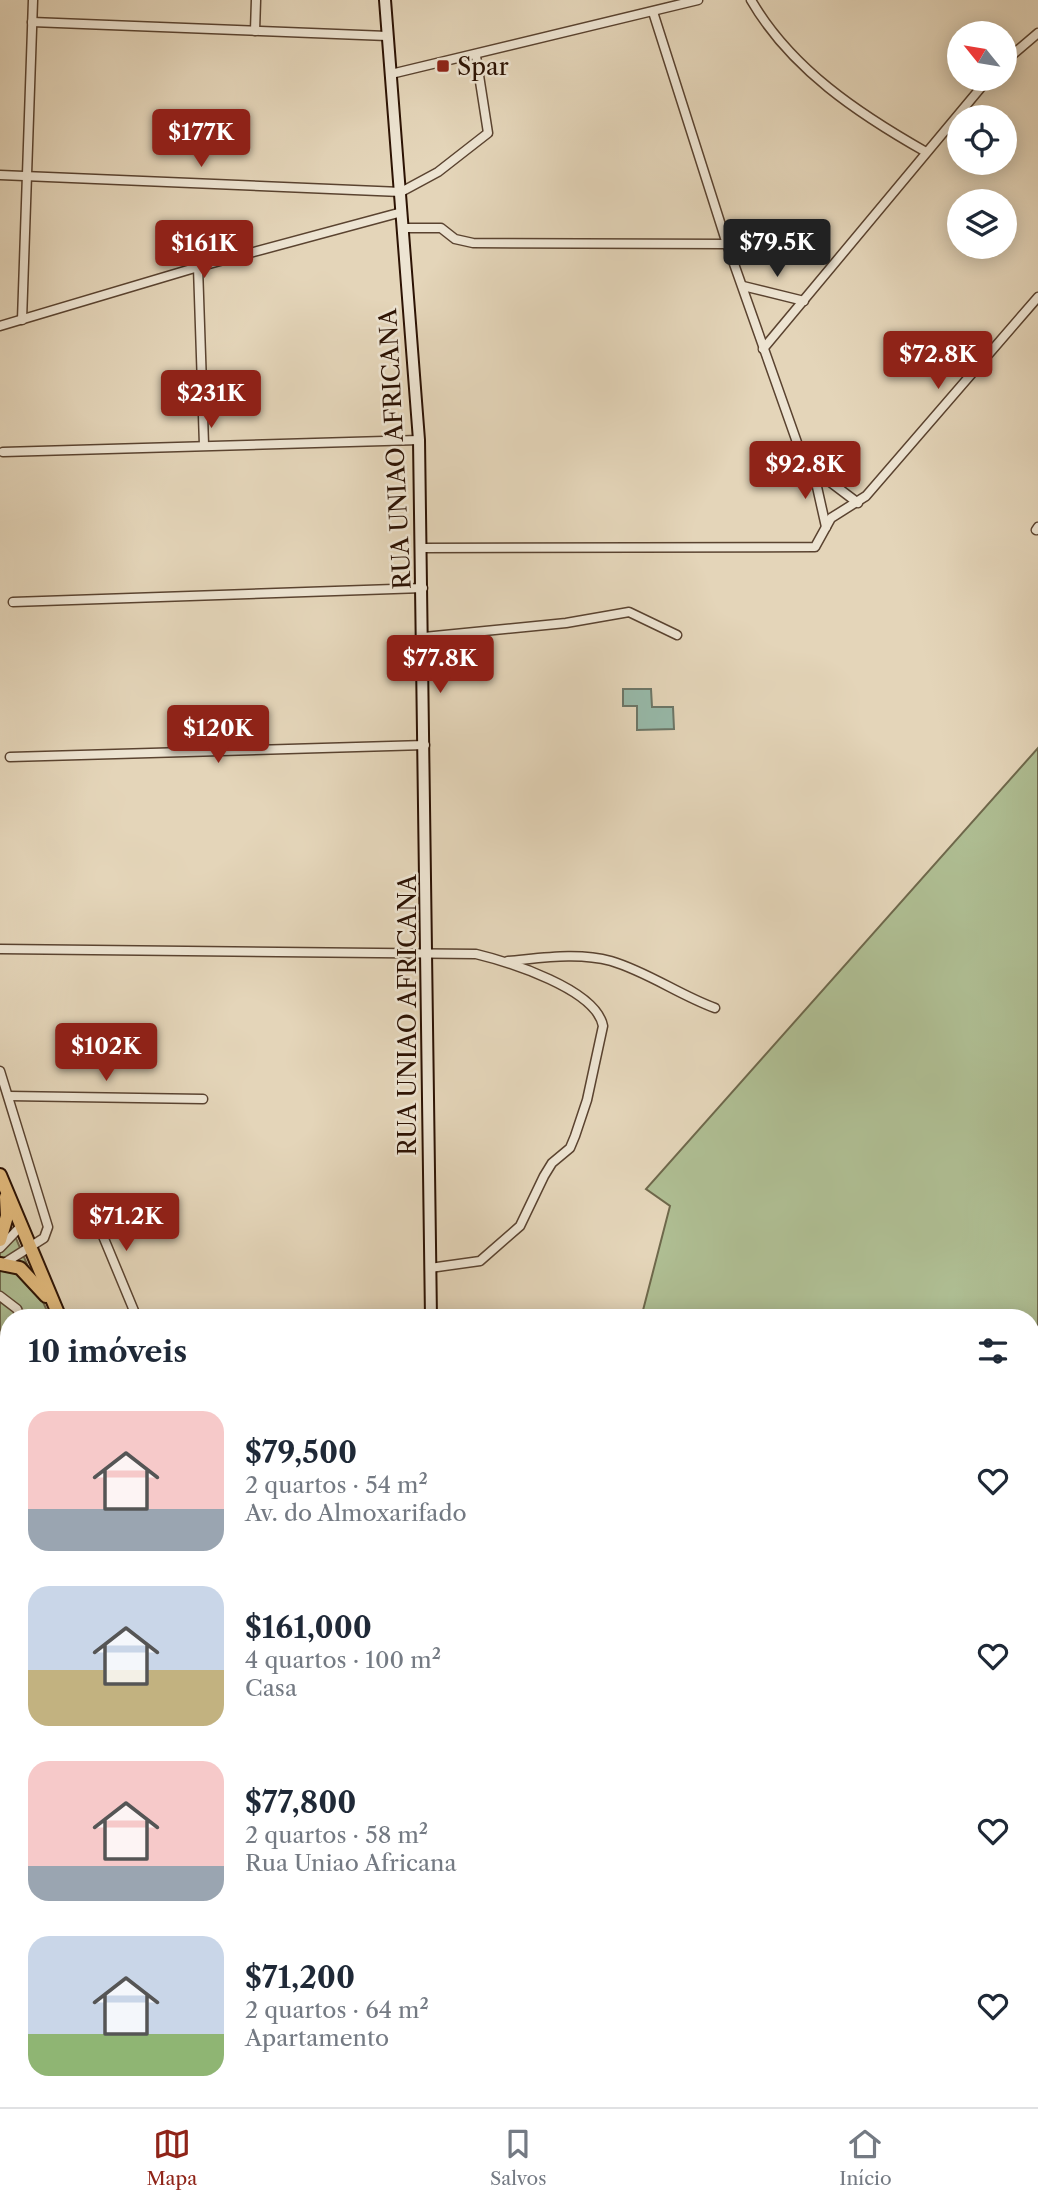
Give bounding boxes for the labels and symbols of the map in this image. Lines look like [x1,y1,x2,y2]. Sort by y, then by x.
north arrow [947,21,1017,91]
place label: Spar [457,52,509,81]
marker: Spar [435,58,451,74]
pin: $177K [152,110,250,169]
pin: $79.5K [720,219,834,279]
pin: $161K [155,220,253,280]
street label: RUA UNIAO AFRICANA [373,307,417,590]
pin: $72.8K [881,332,995,391]
pin: $231K [162,370,260,430]
pin: $92.8K [748,442,862,501]
pin: $77.8K [383,636,497,695]
pin: $120K [169,706,267,765]
street label: RUA UNIAO AFRICANA [393,873,422,1156]
pin: $102K [57,1024,155,1083]
pin: $71.2K [69,1194,183,1253]

